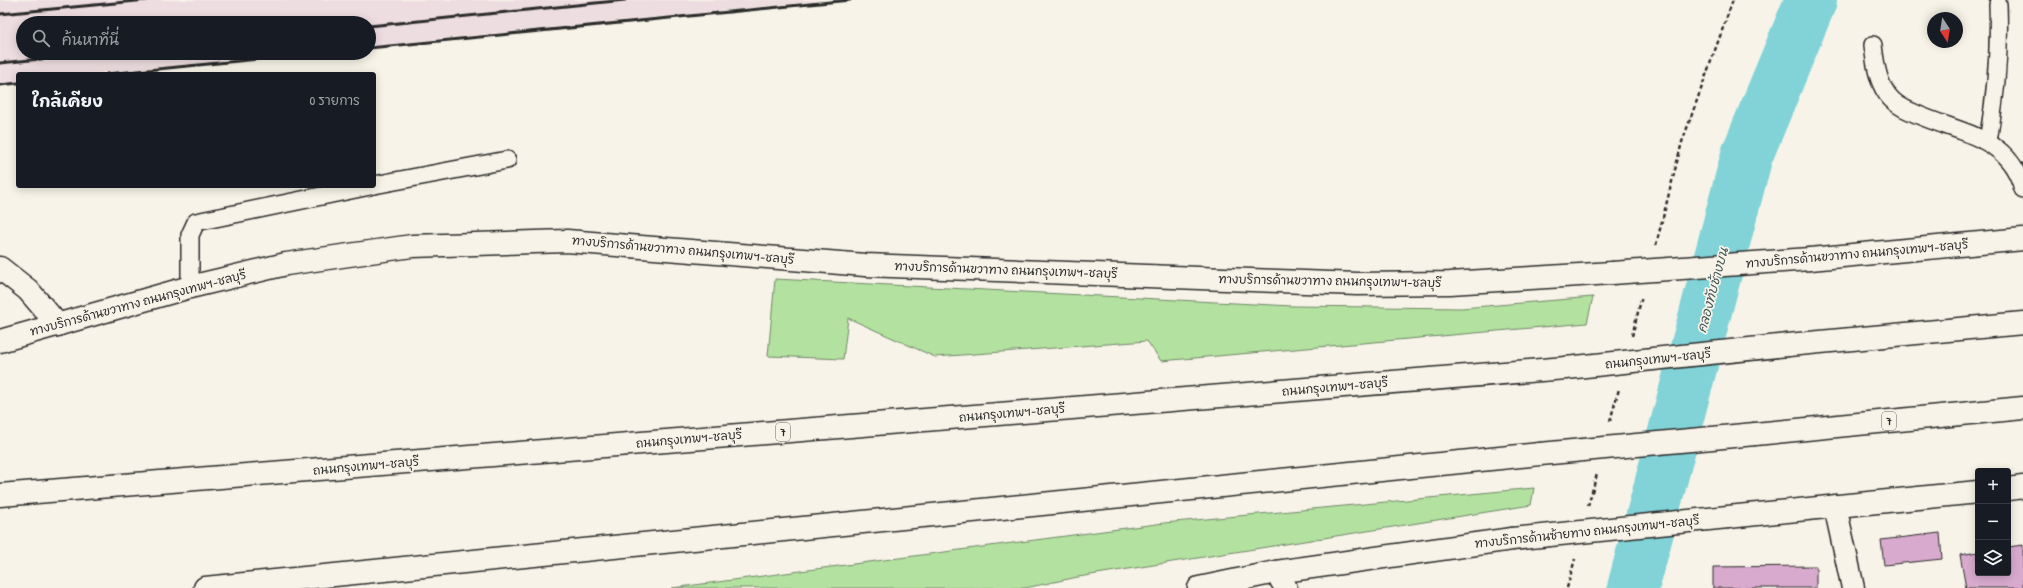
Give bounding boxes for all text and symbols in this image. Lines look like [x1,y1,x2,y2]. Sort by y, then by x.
north arrow [1927,12,1963,48]
search box [16,16,376,60]
icon: search [30,27,52,49]
text: ค้นหาที่นี่ [62,29,119,50]
text: ใกล้เคียง [32,89,103,112]
text: 0 รายการ [309,91,360,109]
street label: ทางบริการด้านขวาทาง ถนนกรุงเทพฯ-ชลบุรี [571,231,795,269]
street label: ทางบริการด้านขวาทาง ถนนกรุงเทพฯ-ชลบุรี [1745,235,1969,273]
water label: คลองทับช้างบน [1692,245,1732,335]
street label: ทางบริการด้านขวาทาง ถนนกรุงเทพฯ-ชลบุรี [894,257,1118,283]
street label: ทางบริการด้านขวาทาง ถนนกรุงเทพฯ-ชลบุรี [28,265,248,341]
street label: ทางบริการด้านขวาทาง ถนนกรุงเทพฯ-ชลบุรี [1218,270,1442,292]
street label: ถนนกรุงเทพฯ-ชลบุรี [1604,344,1712,374]
street label: ถนนกรุงเทพฯ-ชลบุรี [1281,373,1389,401]
street label: ถนนกรุงเทพฯ-ชลบุรี [958,399,1066,427]
road number: 7 [1882,412,1896,430]
road number: 7 [776,423,790,441]
street label: ถนนกรุงเทพฯ-ชลบุรี [635,425,743,453]
street label: ถนนกรุงเทพฯ-ชลบุรี [312,452,420,480]
map controls [1975,468,2011,576]
button: + [1975,468,2011,504]
button: − [1975,504,2011,540]
street label: ทางบริการด้านซ้ายทาง ถนนกรุงเทพฯ-ชลบุรี [1474,511,1701,553]
button: layers [1975,540,2011,576]

